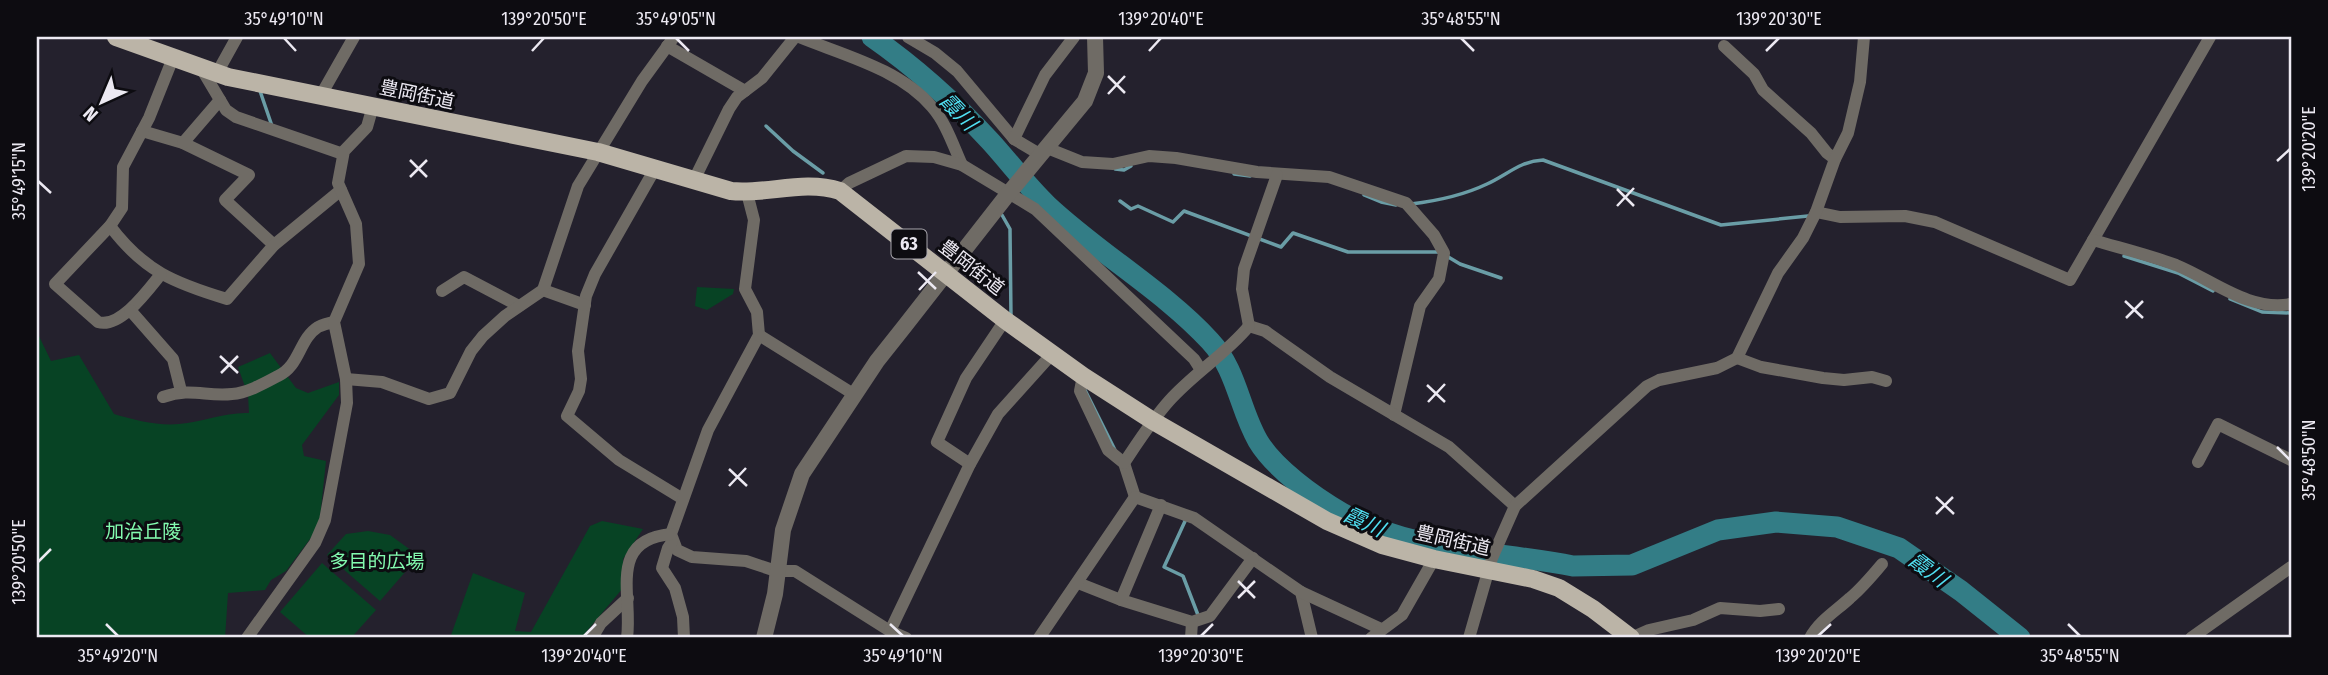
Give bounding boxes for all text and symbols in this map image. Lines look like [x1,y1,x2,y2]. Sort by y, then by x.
text: 35°49'10"N [244,8,324,30]
text: 139°20'50"E [501,8,587,30]
text: 35°49'05"N [636,8,716,30]
text: 139°20'40"E [1118,8,1204,30]
text: 35°48'55"N [1421,8,1501,30]
text: 139°20'30"E [1736,8,1822,30]
north arrow [66,66,136,136]
street label: 豊岡街道 [377,75,456,114]
water label: 霞川 [934,88,983,138]
text: N [78,102,103,126]
text: 139°20'20"E [2298,106,2320,192]
text: 35°49'15"N [8,142,30,220]
road number: 63 [892,230,926,258]
street label: 豊岡街道 [935,235,1009,300]
text: 35°48'50"N [2298,420,2320,500]
water label: 霞川 [1339,501,1390,544]
text: 139°20'50"E [8,519,30,605]
park label: 加治丘陵 [105,520,181,543]
street label: 豊岡街道 [1413,521,1493,560]
water label: 霞川 [1903,547,1954,594]
park label: 多目的広場 [329,550,425,573]
text: 35°49'20"N [78,645,158,667]
text: 139°20'40"E [541,645,627,667]
text: 35°49'10"N [863,645,943,667]
text: 139°20'30"E [1158,645,1244,667]
text: 139°20'20"E [1775,645,1861,667]
text: 35°48'55"N [2040,645,2120,667]

